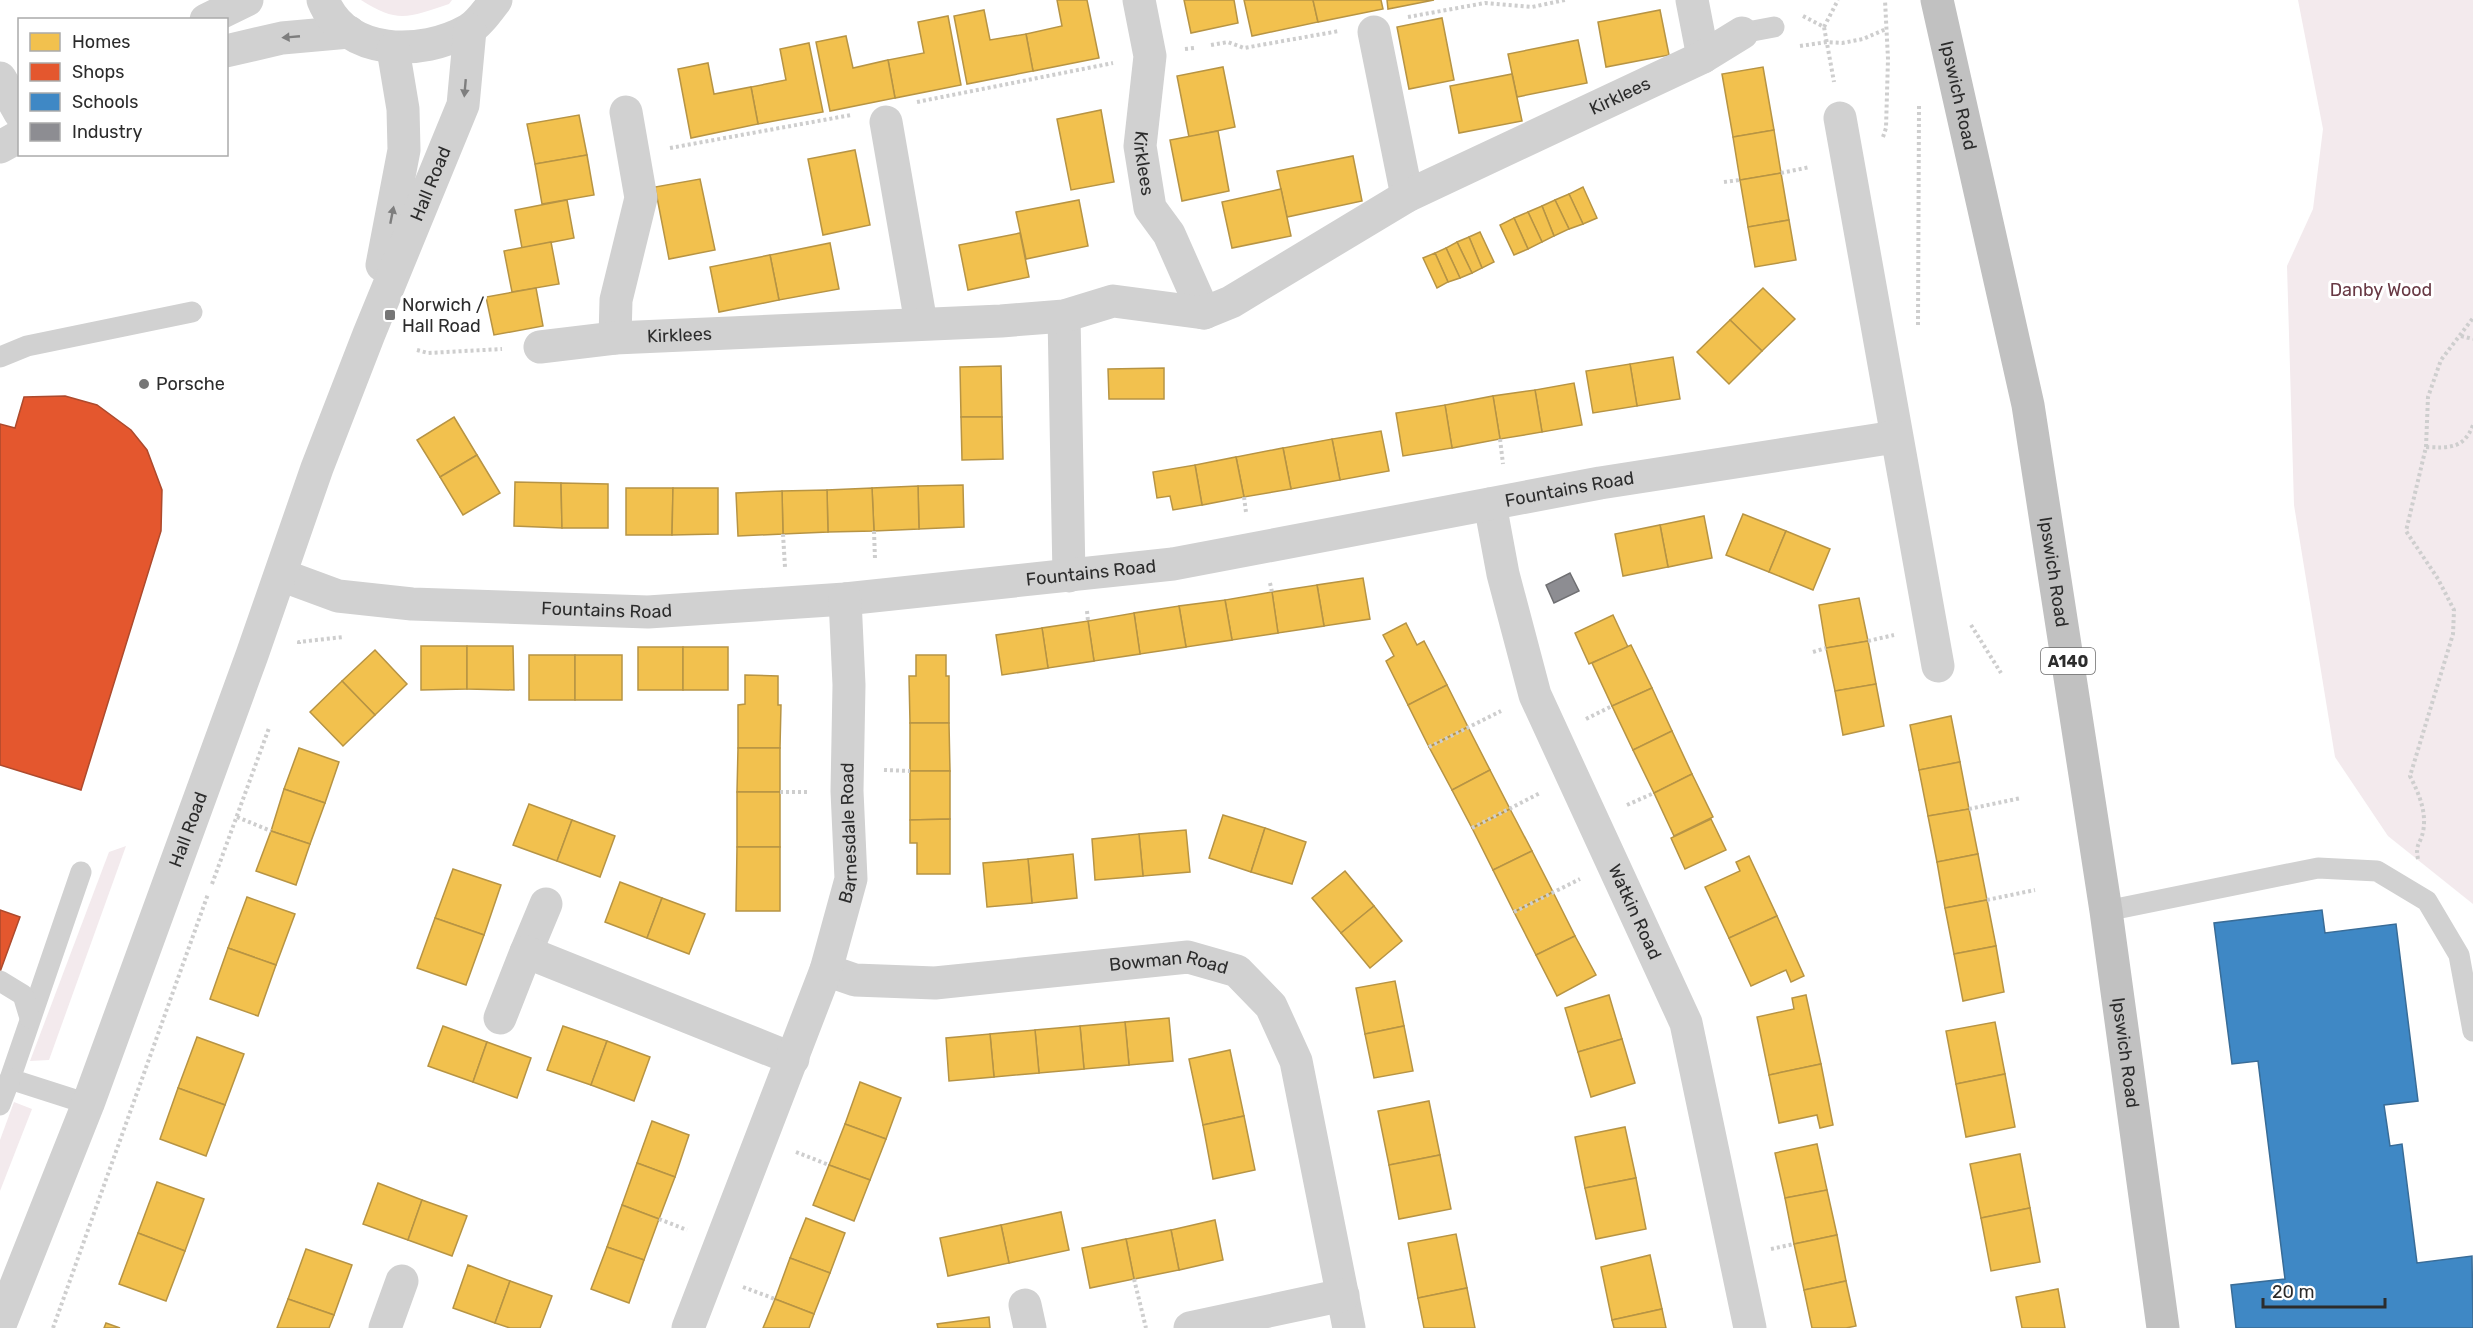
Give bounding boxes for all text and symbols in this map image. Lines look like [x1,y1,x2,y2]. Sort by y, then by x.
legend [18,18,228,156]
text: Homes [72,31,130,53]
one-way arrow [281,32,300,42]
street label: Ipswich Road [1936,39,1981,152]
text: Shops [72,61,124,83]
street label: Kirklees [1586,72,1654,120]
one-way arrow [460,78,470,97]
text: Schools [72,91,138,113]
text: Industry [72,121,142,143]
street label: Kirklees [1129,130,1159,197]
street label: Hall Road [406,143,456,224]
one-way arrow [388,205,397,224]
park label: Danby Wood [2330,279,2432,301]
place label: Norwich / Hall Road [402,294,485,337]
marker: Norwich / Hall Road [383,308,397,322]
street label: Kirklees [646,323,712,348]
place label: Porsche [156,373,225,395]
marker: Porsche [137,377,151,391]
street label: Fountains Road [1503,467,1635,512]
street label: Ipswich Road [2034,515,2073,629]
street label: Fountains Road [1025,555,1157,591]
street label: Fountains Road [541,597,673,623]
road number: A140 [2041,648,2095,674]
street label: Barnesdale Road [834,762,862,906]
street label: Hall Road [164,789,212,870]
street label: Watkin Road [1603,861,1666,963]
street label: Bowman Road [1108,946,1231,979]
street label: Ipswich Road [2107,996,2144,1109]
scale bar [2263,1271,2384,1309]
text: 20 m [2272,1281,2314,1303]

